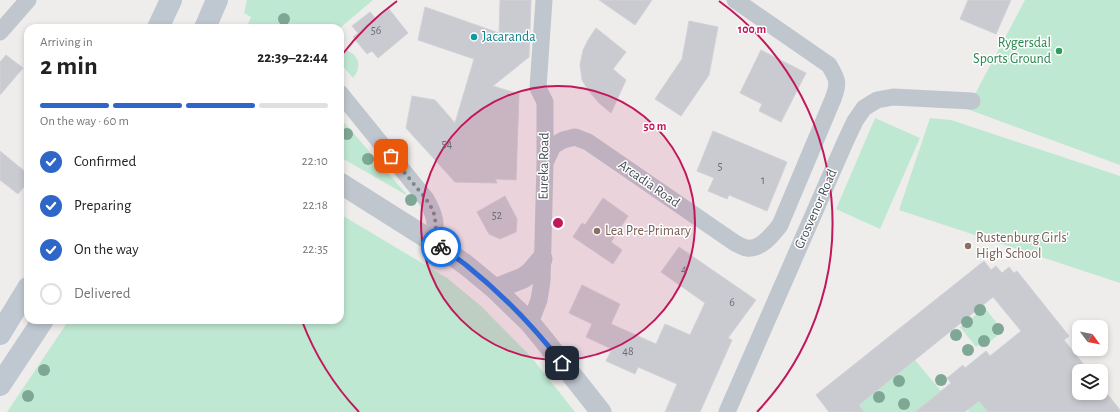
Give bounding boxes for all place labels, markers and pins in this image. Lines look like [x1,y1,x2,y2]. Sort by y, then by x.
place label: Jacaranda [482,30,536,44]
marker: Jacaranda [469,32,479,42]
place label: Rygersdal Sports Ground [973,36,1051,66]
marker: Rygersdal Sports Ground [1054,46,1064,56]
pin [374,139,408,173]
centre of rings [551,216,565,230]
place label: Lea Pre-Primary [605,224,691,238]
marker: Lea Pre-Primary [592,226,602,236]
place label: Rustenburg Girls' High School [976,231,1069,261]
marker: Rustenburg Girls' High School [963,241,973,251]
pin [545,346,579,380]

